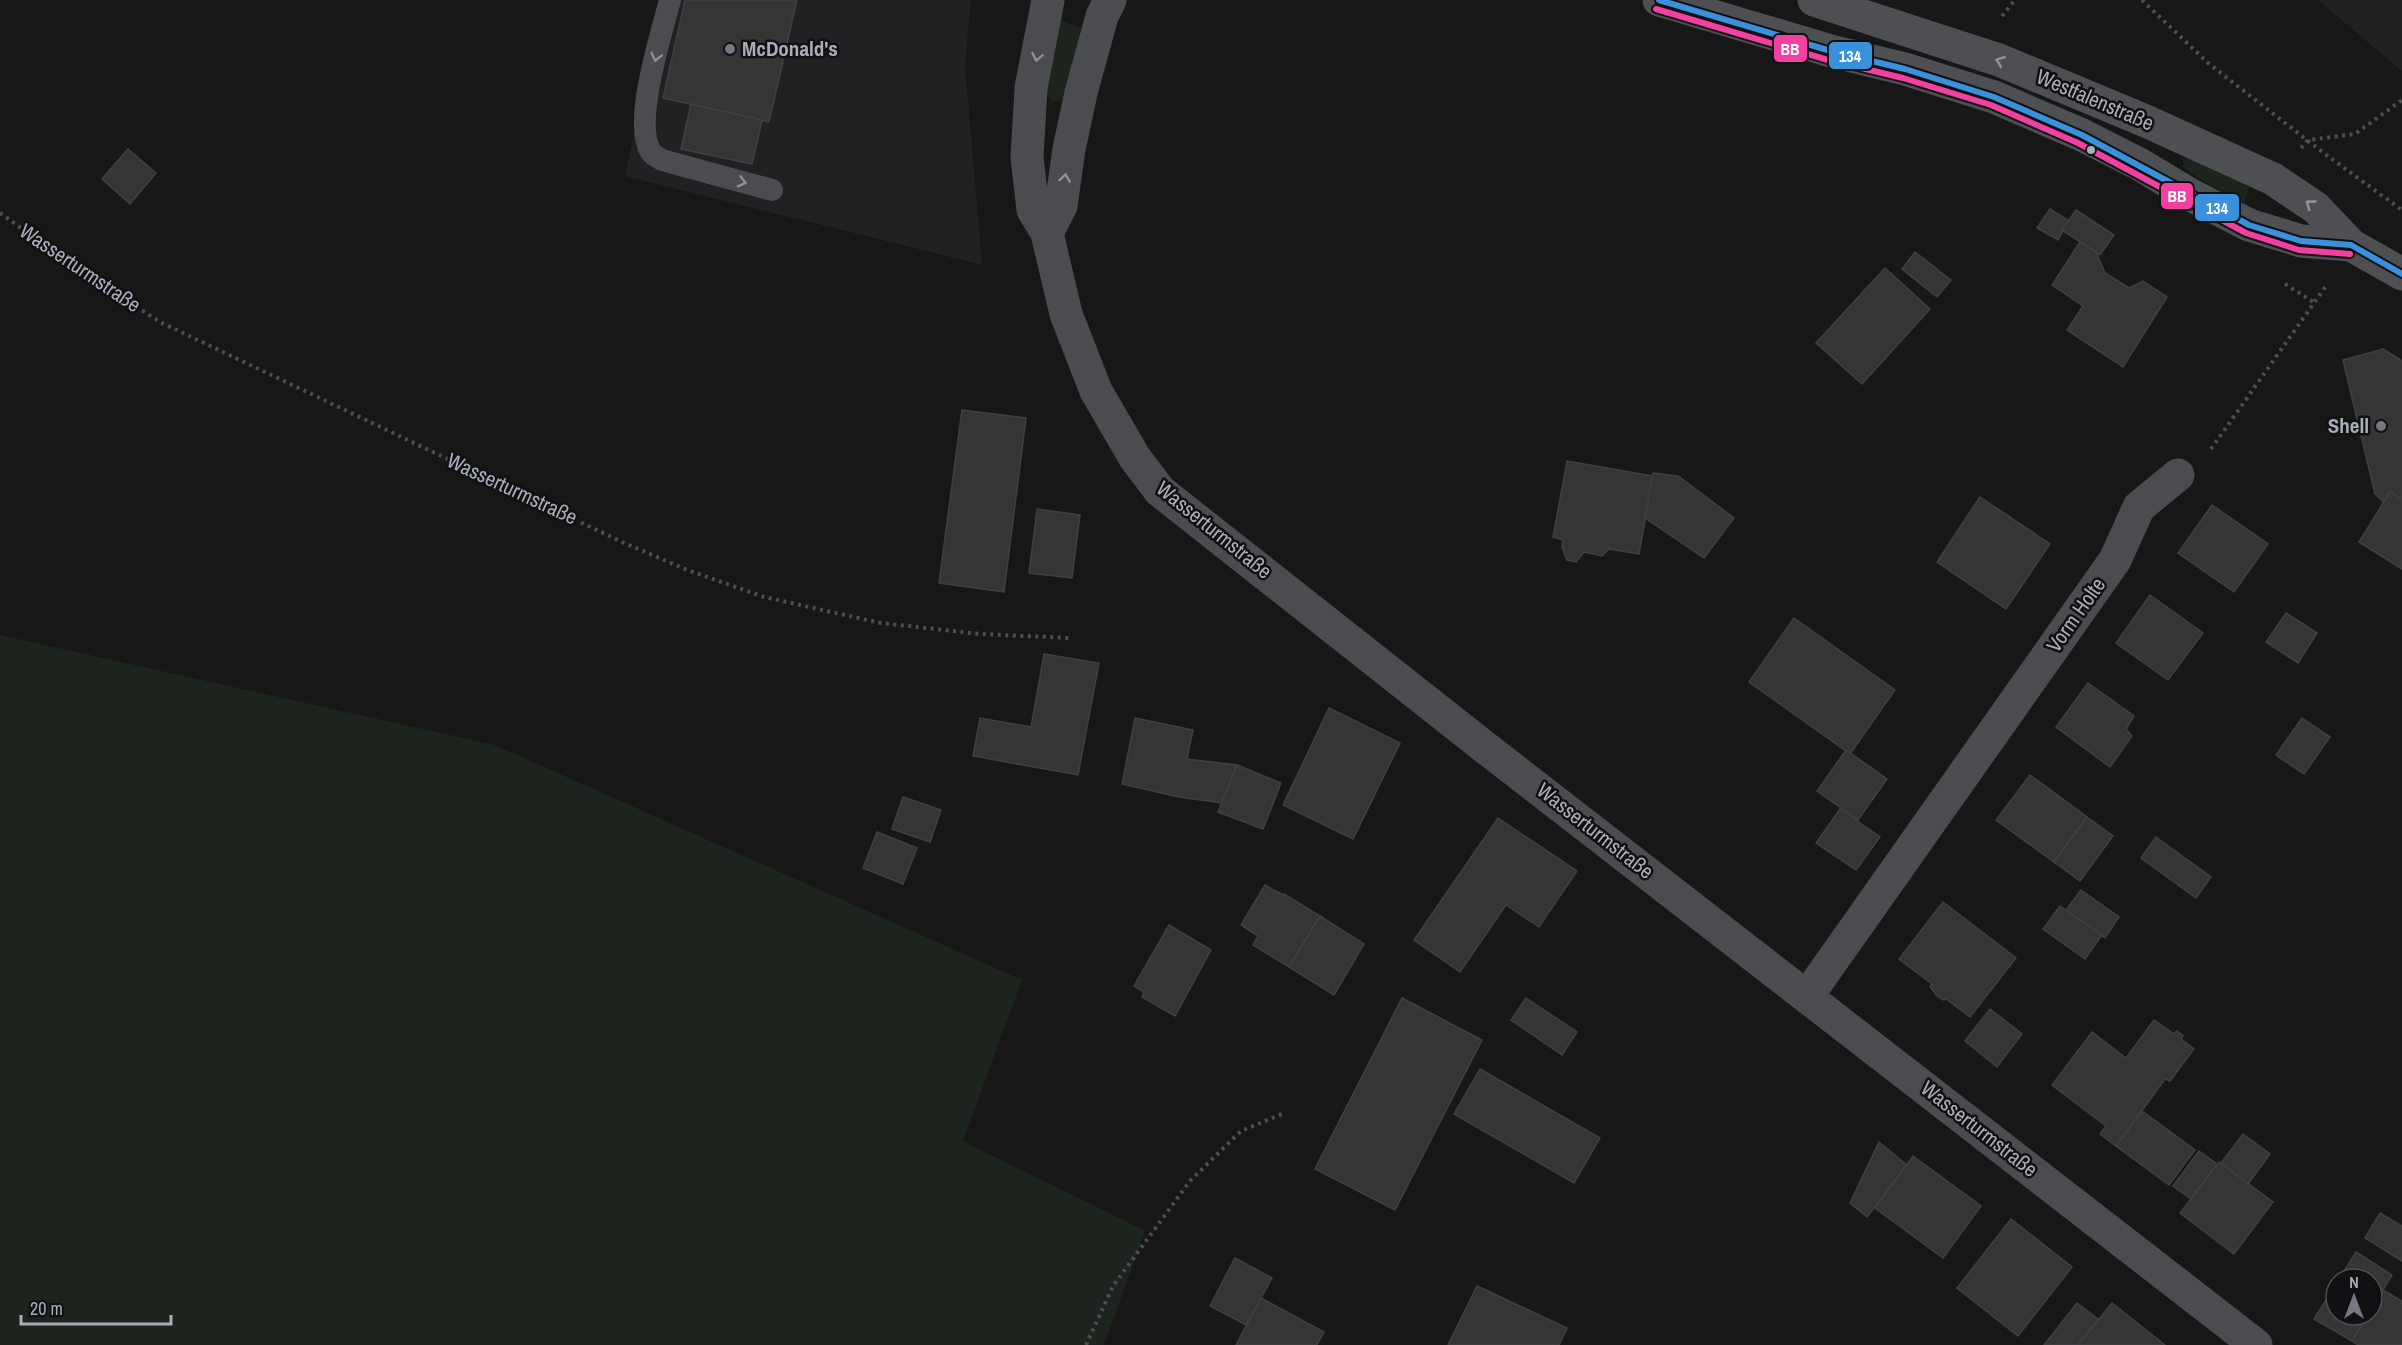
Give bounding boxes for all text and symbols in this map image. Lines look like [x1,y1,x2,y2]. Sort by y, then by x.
place label: McDonald's [742,34,838,63]
line badge: BB [1773,34,1808,63]
text: BB [1781,38,1799,60]
line badge: 134 [1828,41,1873,70]
marker: McDonald's [723,42,737,56]
text: 134 [1839,45,1862,67]
one-way arrow [651,52,664,62]
one-way arrow [1031,52,1044,62]
one-way arrow [1995,56,2006,68]
street label: Westfalenstraße [2032,62,2158,137]
unlabelled marker [2085,144,2097,156]
one-way arrow [1059,174,1071,183]
one-way arrow [736,175,747,187]
line badge: BB [2160,182,2194,210]
text: BB [2168,185,2186,207]
line badge: 134 [2194,193,2240,222]
text: 134 [2206,197,2229,219]
one-way arrow [2305,200,2316,211]
street label: Wasserturmstraße [14,216,147,319]
place label: Shell [2328,411,2369,440]
marker: Shell [2374,419,2388,433]
street label: Wasserturmstraße [442,446,582,531]
street label: Wasserturmstraße [1150,474,1278,585]
street label: Vorm Holte [2039,572,2112,658]
street label: Wasserturmstraße [1531,776,1660,885]
street label: Wasserturmstraße [1915,1074,2044,1183]
north arrow [2324,1267,2384,1327]
text: N [2349,1271,2359,1293]
scale bar [21,1288,171,1326]
text: 20 m [30,1296,63,1321]

